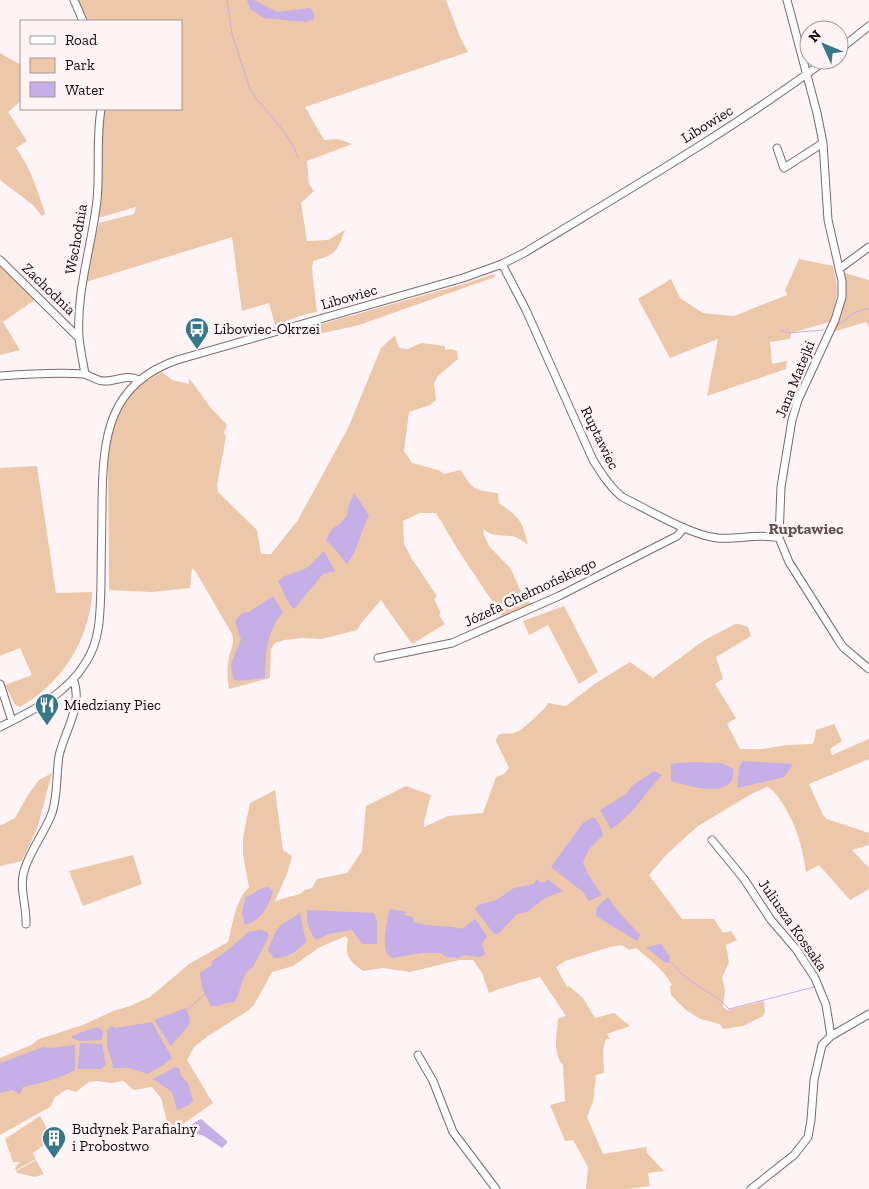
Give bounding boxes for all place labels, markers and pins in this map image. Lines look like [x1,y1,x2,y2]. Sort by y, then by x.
bus stop icon: Libowiec-Okrzei [184,316,210,350]
place label: Libowiec-Okrzei [214,320,320,338]
restaurant icon: Miedziany Piec [34,692,60,726]
place label: Miedziany Piec [64,696,161,714]
place label: Budynek Parafialny i Probostwo [72,1120,197,1155]
building icon: Budynek Parafialny i Probostwo [41,1125,67,1159]

